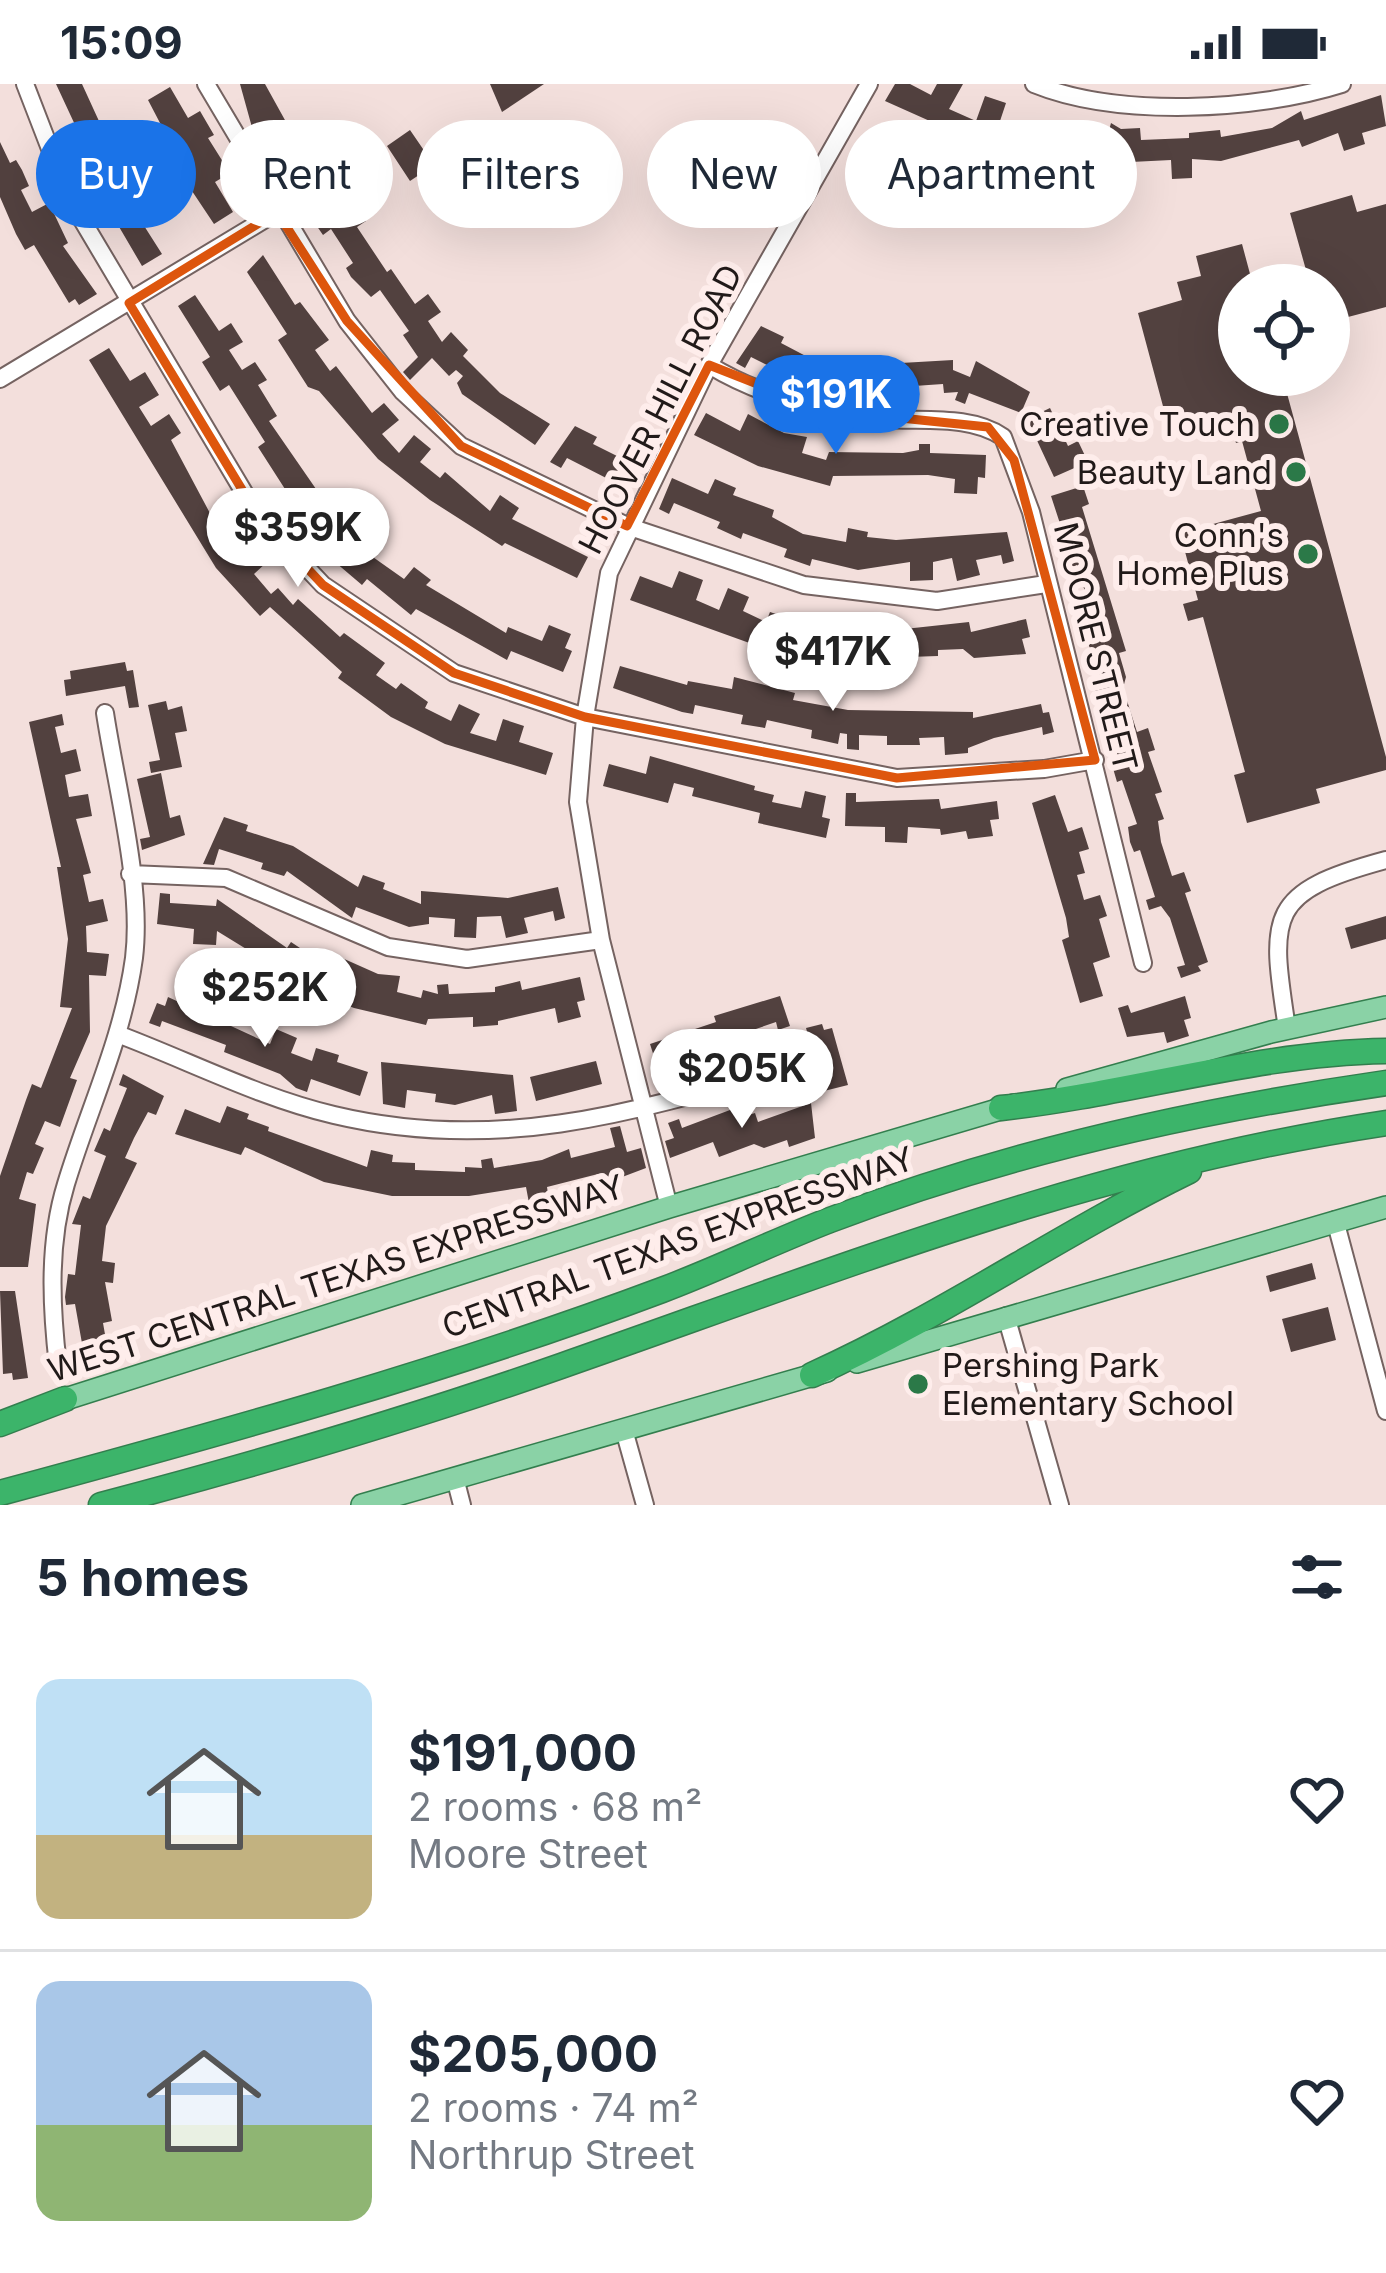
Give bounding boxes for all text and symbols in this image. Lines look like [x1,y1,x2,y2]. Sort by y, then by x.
text: 15:09 [60,15,183,70]
chip: Buy [36,120,196,228]
chip: Rent [220,120,393,228]
chip: Filters [417,120,623,228]
chip: New [647,120,821,228]
chip: Apartment [845,120,1137,228]
street label: HOOVER HILL ROAD [570,258,750,560]
map controls [1218,264,1350,396]
button: locate [1218,264,1350,396]
pin: $191K [752,355,920,457]
text: $191K [780,370,892,417]
place label: Creative Touch [1019,404,1255,444]
marker: Creative Touch [1266,411,1292,437]
place label: Beauty Land [1077,452,1272,492]
marker: Beauty Land [1283,459,1309,485]
pin: $359K [214,488,382,590]
text: $359K [233,503,363,550]
place label: Conn's Home Plus [1116,515,1284,593]
street label: MOORE STREET [1046,518,1146,776]
marker: Conn's Home Plus [1295,541,1321,567]
pin: $417K [749,612,917,714]
text: $417K [774,627,892,674]
pin: $252K [181,948,349,1050]
text: $252K [201,963,329,1010]
pin: $205K [658,1029,826,1131]
text: $205K [677,1044,807,1091]
street label: CENTRAL TEXAS EXPRESSWAY [437,1138,919,1346]
street label: WEST CENTRAL TEXAS EXPRESSWAY [43,1166,629,1390]
place label: Pershing Park Elementary School [942,1345,1234,1423]
marker: Pershing Park Elementary School [905,1371,931,1397]
icon: filters [1284,1544,1350,1610]
text: 5 homes [36,1547,249,1608]
text: $191,000 [408,1722,637,1783]
icon: home [132,1727,276,1871]
icon: heart [1284,1766,1350,1832]
text: 2 rooms · 68 m² [408,1783,702,1830]
text: Moore Street [408,1830,648,1877]
text: $205,000 [408,2023,658,2084]
icon: home [132,2029,276,2173]
icon: heart [1284,2068,1350,2134]
text: 2 rooms · 74 m² [408,2084,699,2131]
text: Northrup Street [408,2131,695,2178]

